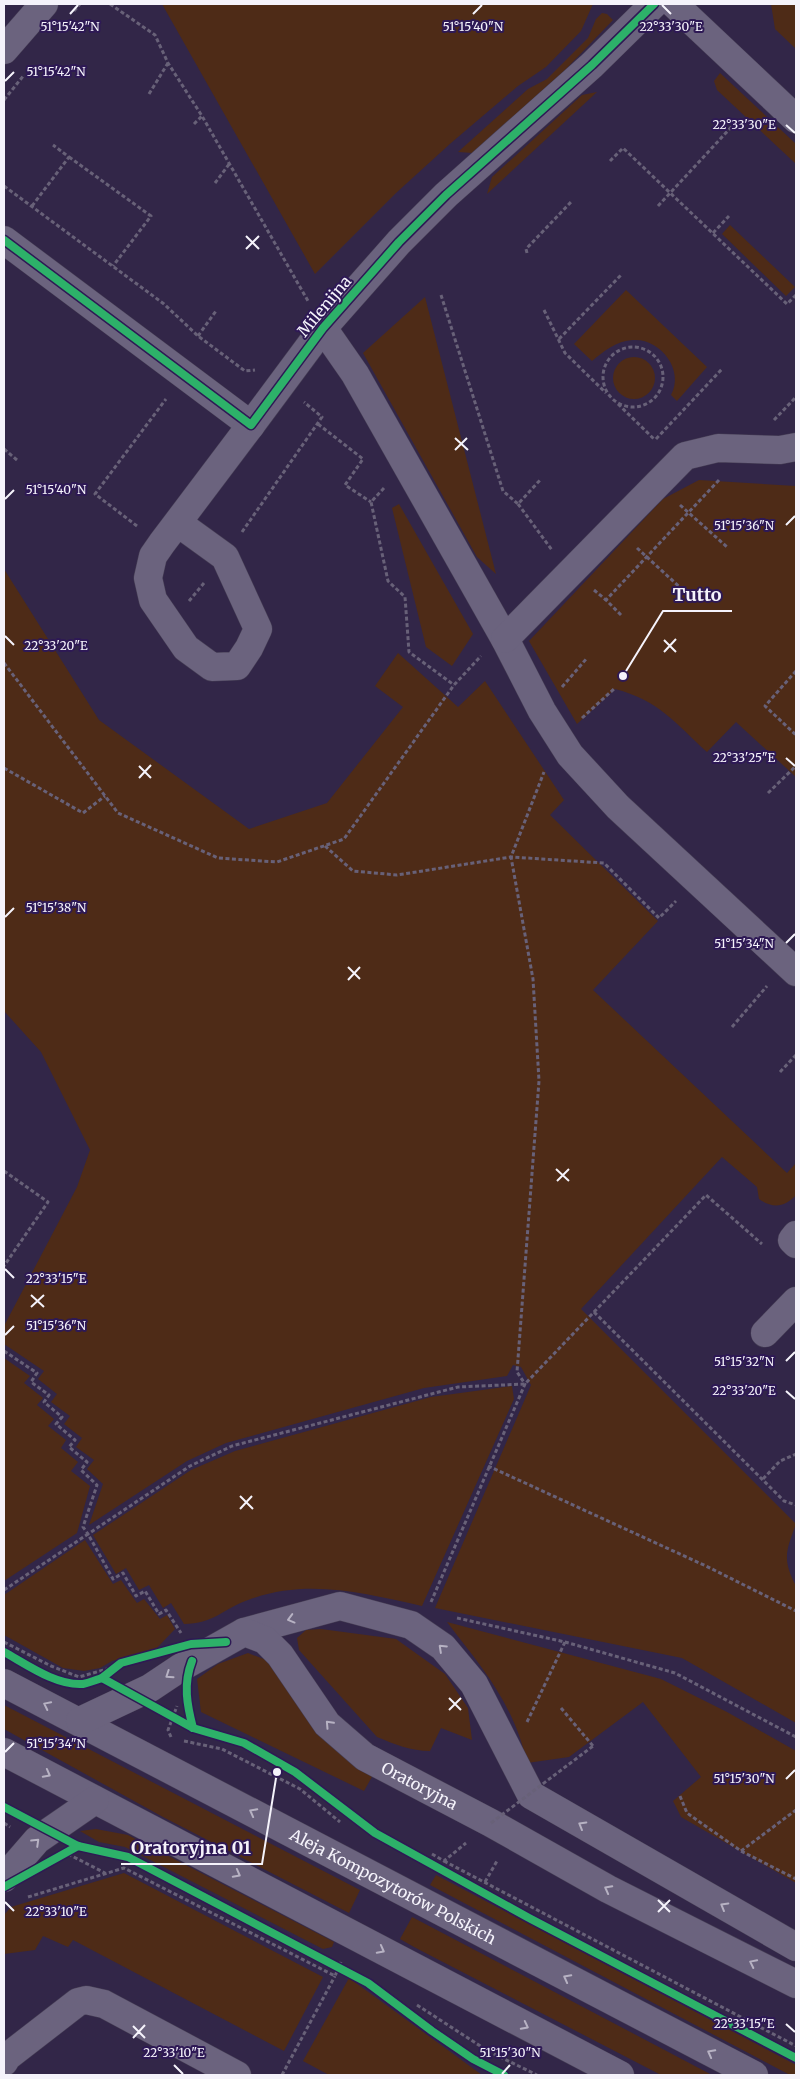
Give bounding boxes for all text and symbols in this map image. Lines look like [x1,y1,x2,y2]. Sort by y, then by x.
text: 51°15'42"N [40,19,100,34]
text: 51°15'40"N [443,19,504,34]
text: 22°33'30"E [639,19,703,34]
text: 51°15'42"N [26,64,86,79]
text: 22°33'30"E [712,117,776,132]
street label: Milenijna [293,271,356,341]
text: 51°15'40"N [26,482,87,497]
text: 51°15'36"N [714,518,775,533]
callout: Tutto [663,578,732,611]
text: Tutto [672,583,722,606]
text: 22°33'20"E [24,638,88,653]
text: 22°33'25"E [713,750,775,765]
text: 51°15'38"N [26,900,87,915]
text: 51°15'34"N [714,936,775,951]
text: 22°33'15"E [26,1271,87,1286]
text: 51°15'36"N [26,1318,87,1333]
text: 51°15'32"N [714,1354,775,1369]
text: 22°33'20"E [712,1383,776,1398]
one-way arrow [288,1614,296,1624]
one-way arrow [439,1645,448,1654]
one-way arrow [165,1669,175,1678]
one-way arrow [43,1700,52,1711]
one-way arrow [326,1721,335,1730]
text: 51°15'34"N [26,1736,87,1751]
street label: Oratoryjna [378,1757,461,1814]
one-way arrow [42,1768,51,1778]
text: 51°15'30"N [713,1771,775,1786]
one-way arrow [249,1809,258,1819]
one-way arrow [579,1821,588,1831]
street label: Aleja Kompozytorów Polskich [286,1824,500,1949]
callout: Oratoryjna 01 [121,1831,262,1864]
text: Oratoryjna 01 [131,1836,251,1859]
one-way arrow [31,1839,40,1848]
one-way arrow [232,1868,241,1878]
one-way arrow [604,1885,613,1895]
one-way arrow [720,1902,729,1912]
text: 22°33'10"E [25,1904,87,1919]
one-way arrow [376,1943,385,1953]
one-way arrow [749,1959,758,1969]
one-way arrow [563,1974,572,1984]
text: 22°33'15"E [714,2016,775,2031]
one-way arrow [520,2020,529,2030]
text: 22°33'10"E [143,2045,205,2060]
text: 51°15'30"N [479,2045,541,2060]
one-way arrow [707,2049,716,2059]

